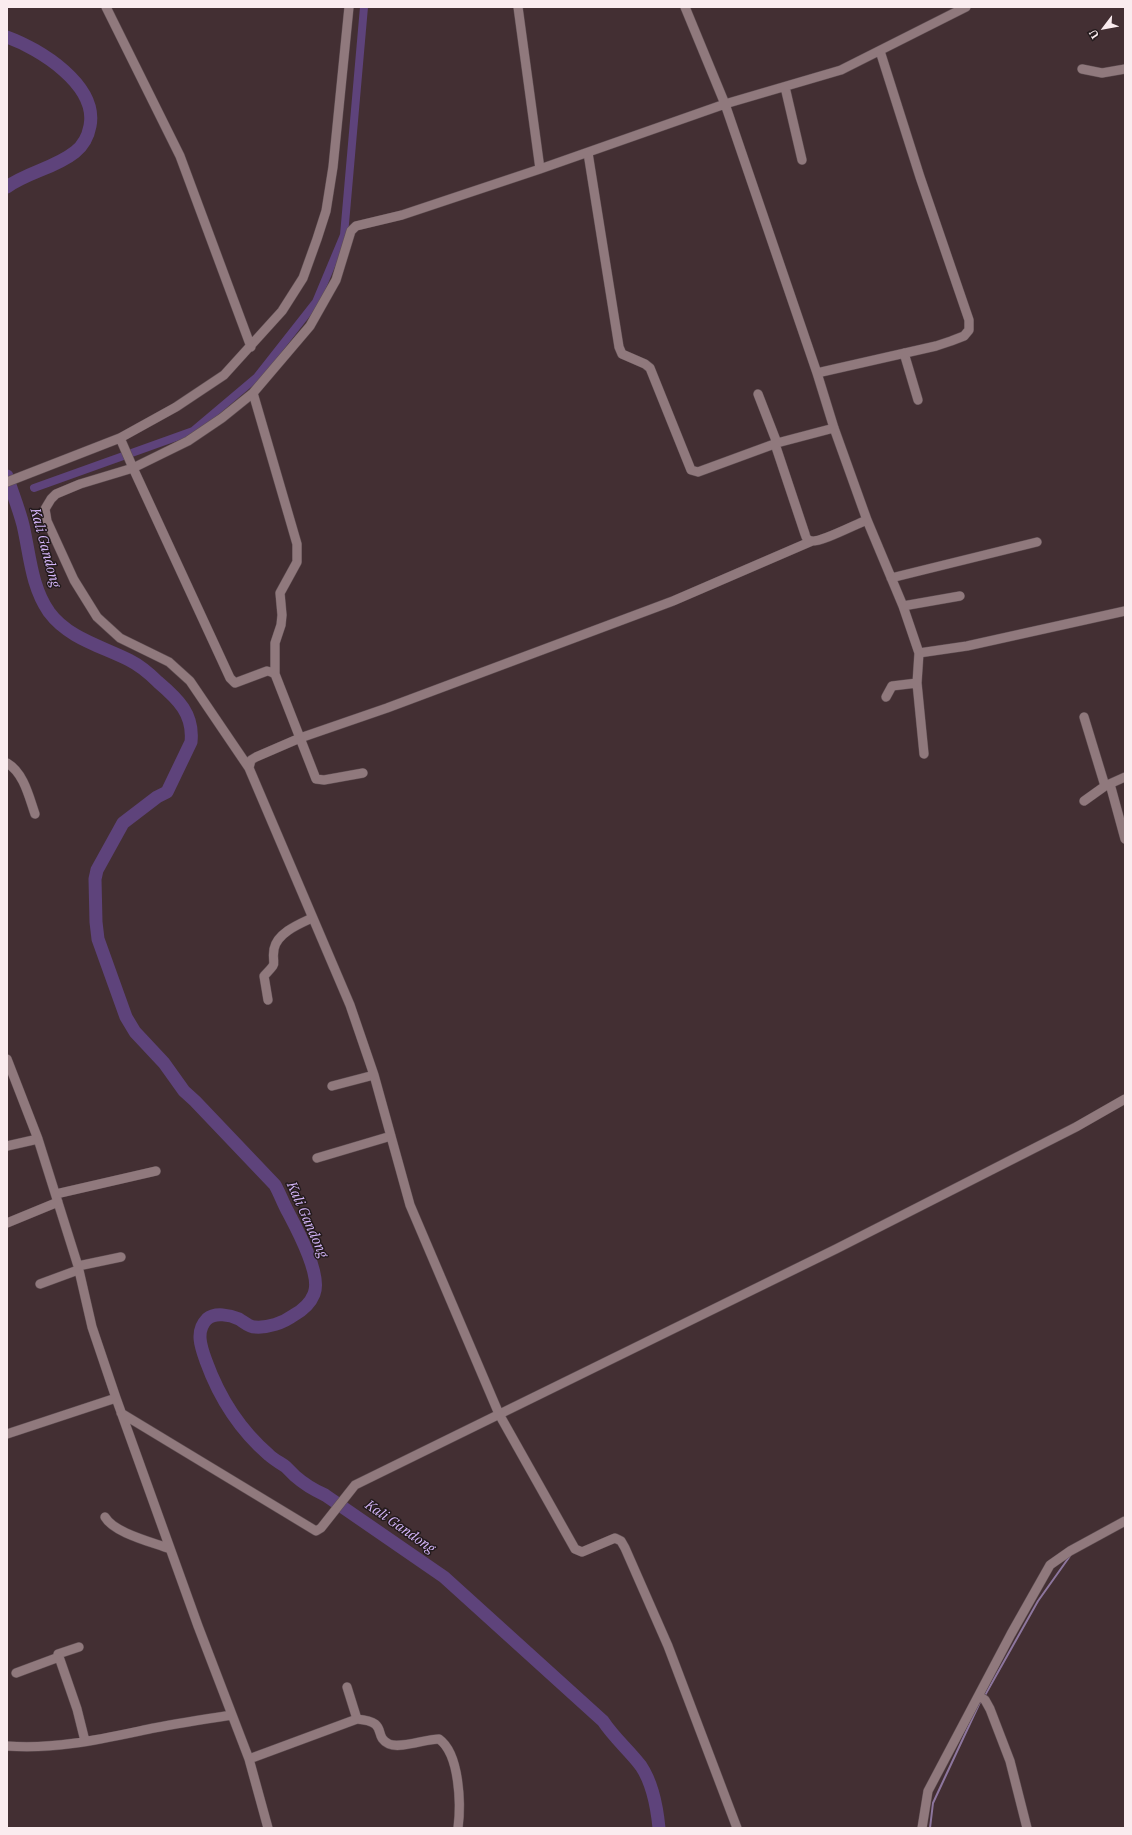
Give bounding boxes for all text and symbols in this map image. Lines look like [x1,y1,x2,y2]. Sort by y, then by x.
north arrow [1084,8,1124,48]
text: U [1086,27,1102,42]
water label: Kali Gandong [26,506,64,590]
water label: Kali Gandong [283,1179,331,1261]
water label: Kali Gandong [362,1497,438,1557]

